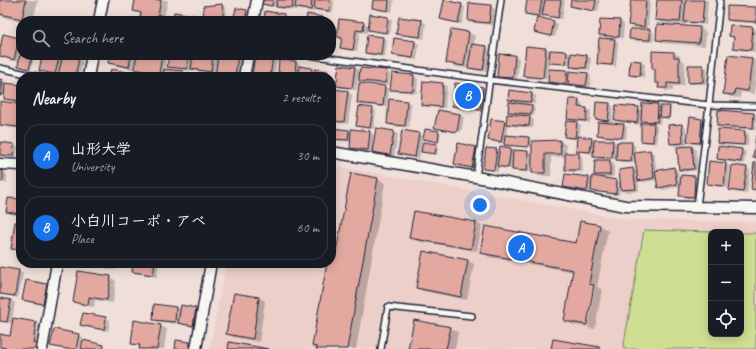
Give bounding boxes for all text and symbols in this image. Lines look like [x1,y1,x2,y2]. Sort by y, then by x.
search box [16,16,336,60]
icon: search [30,27,52,49]
text: Search here [62,29,123,48]
pin: B [455,81,481,111]
text: Nearby [32,88,75,109]
text: 2 results [282,90,320,106]
text: 山形大学 [71,140,131,159]
text: A [43,148,49,164]
text: 30 m [297,148,319,164]
text: University [71,159,114,175]
your location [470,195,490,215]
text: 小白川コーポ・アベ [71,212,206,231]
text: B [43,220,49,236]
text: 60 m [297,220,319,236]
map controls [708,229,744,337]
button: + [708,229,744,265]
text: Place [71,231,94,247]
pin: A [508,233,534,263]
button: − [708,265,744,301]
button: locate [708,301,744,337]

